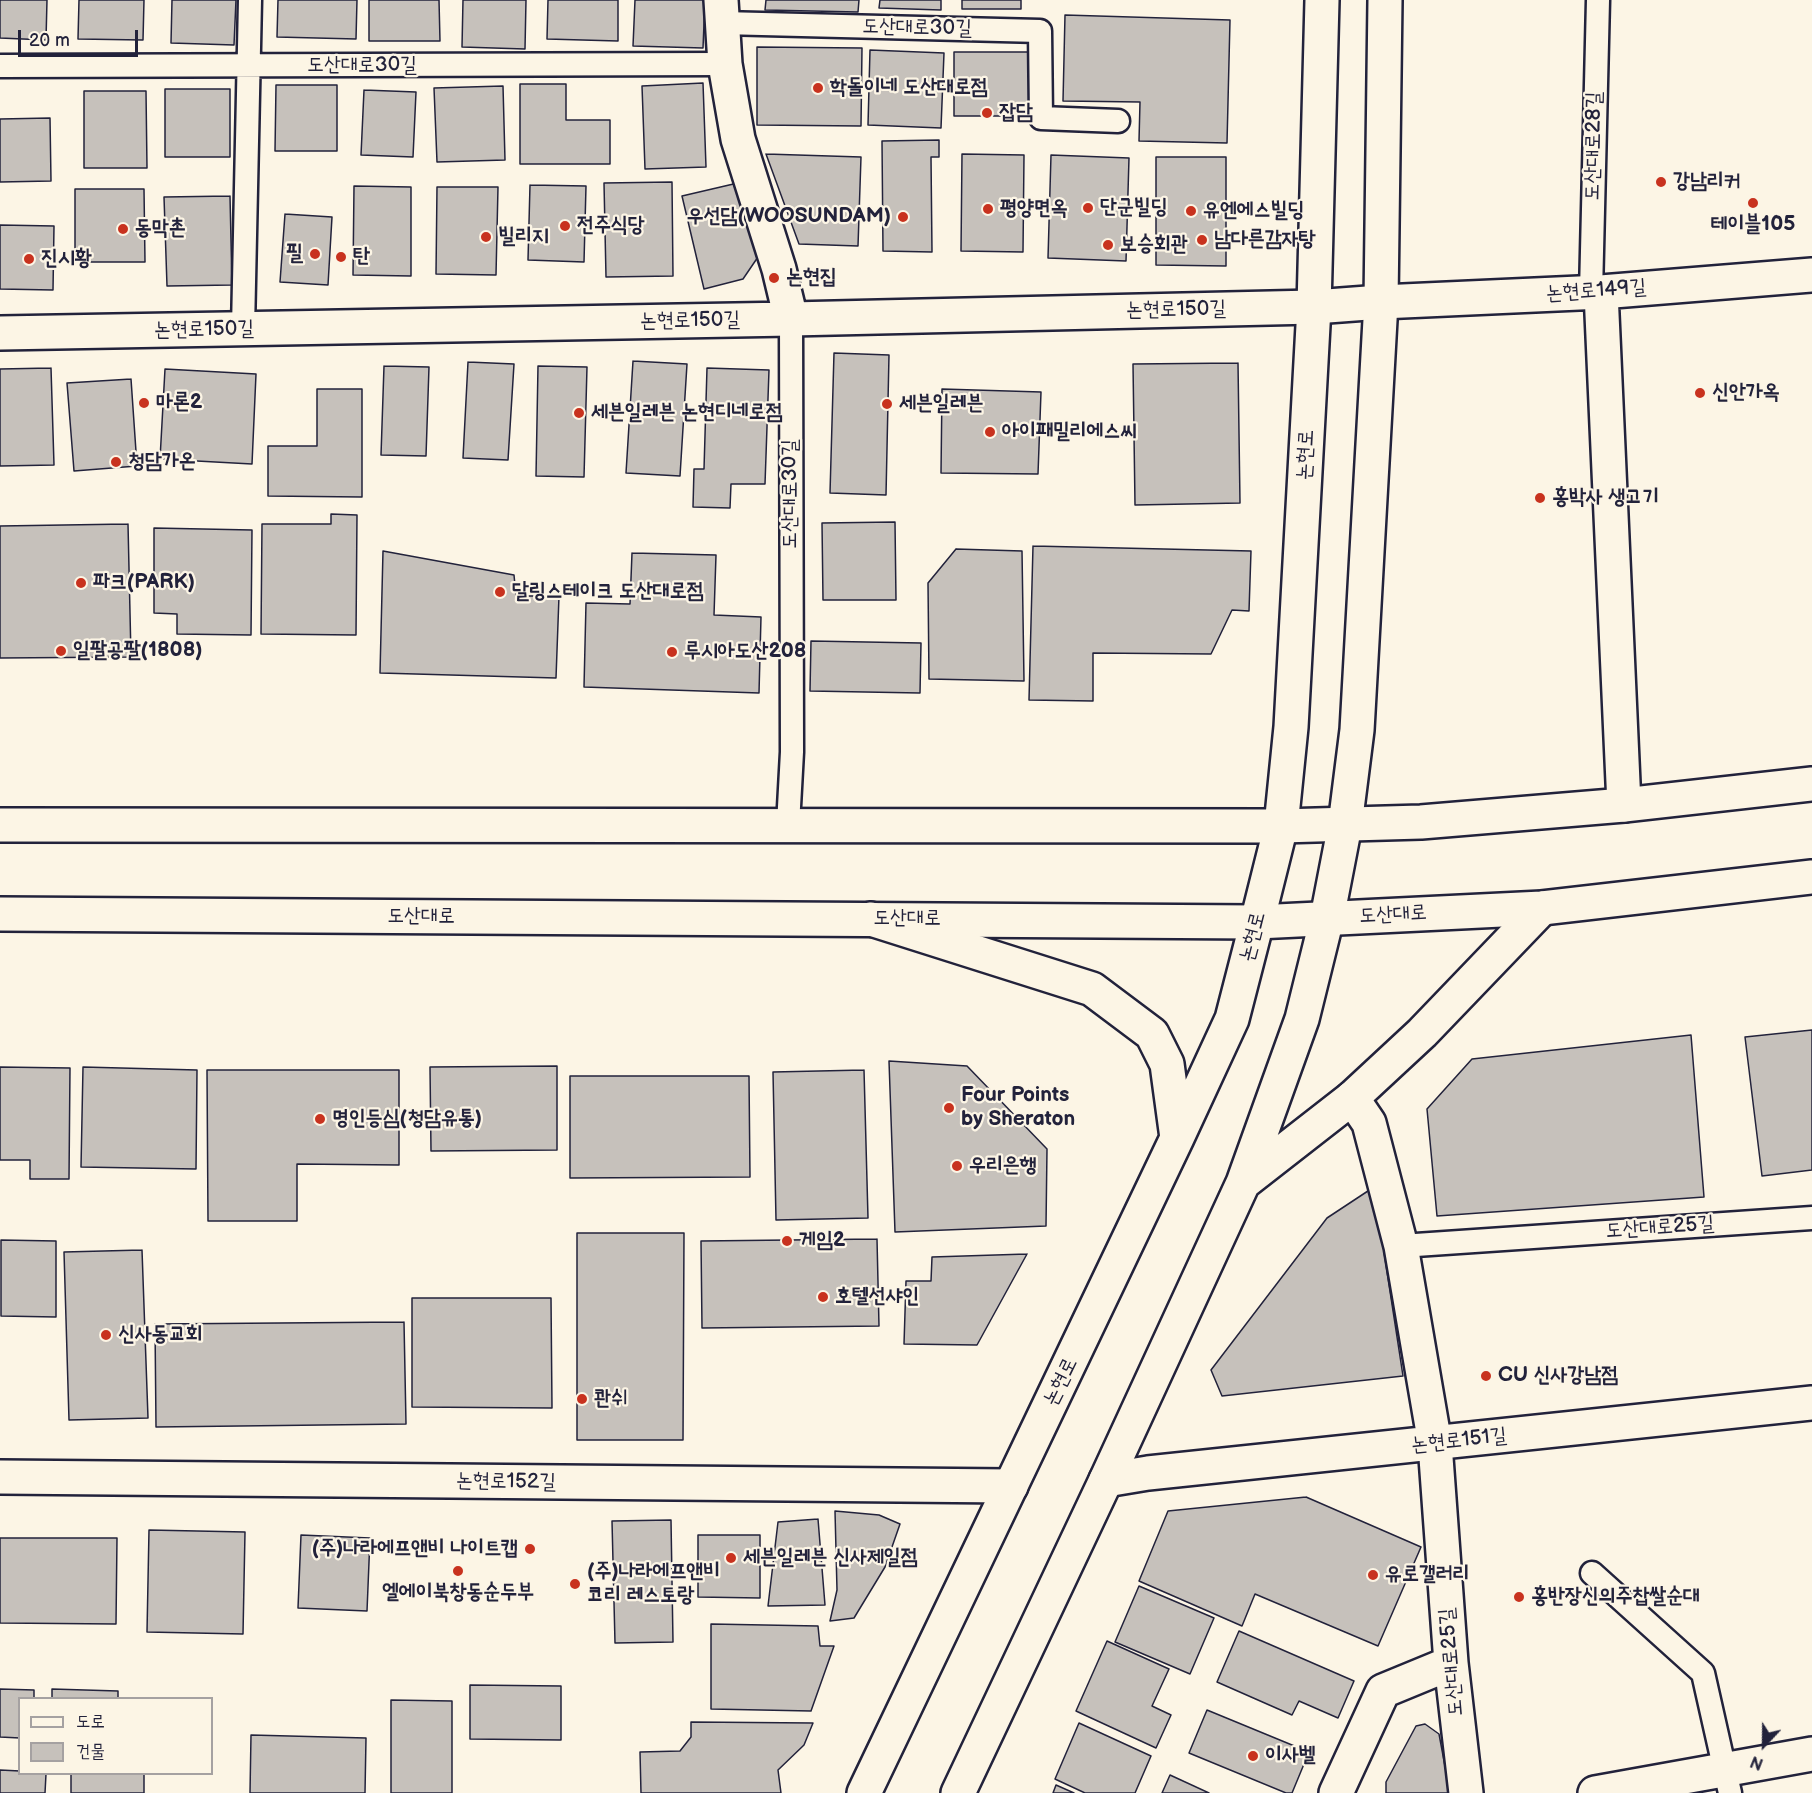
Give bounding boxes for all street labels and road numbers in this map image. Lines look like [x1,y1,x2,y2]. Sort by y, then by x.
street label: 도산대로30길 [862,14,972,42]
street label: 도산대로30길 [307,53,417,79]
street label: 도산대로28길 [1580,91,1608,201]
street label: 논현로149길 [1545,275,1647,307]
street label: 논현로150길 [1126,297,1226,323]
street label: 논현로150길 [640,308,740,334]
street label: 논현로150길 [154,317,254,343]
street label: 논현로 [1292,429,1320,481]
street label: 도산대로30길 [778,439,804,549]
street label: 도산대로 [1359,901,1427,929]
street label: 도산대로 [387,904,455,930]
street label: 도산대로 [873,906,941,932]
street label: 논현로 [1235,909,1271,965]
street label: 도산대로25길 [1605,1212,1715,1244]
street label: 논현로 [1039,1354,1083,1410]
street label: 논현로151길 [1410,1423,1508,1459]
street label: 논현로152길 [456,1469,556,1495]
street label: 도산대로25길 [1435,1607,1469,1717]

